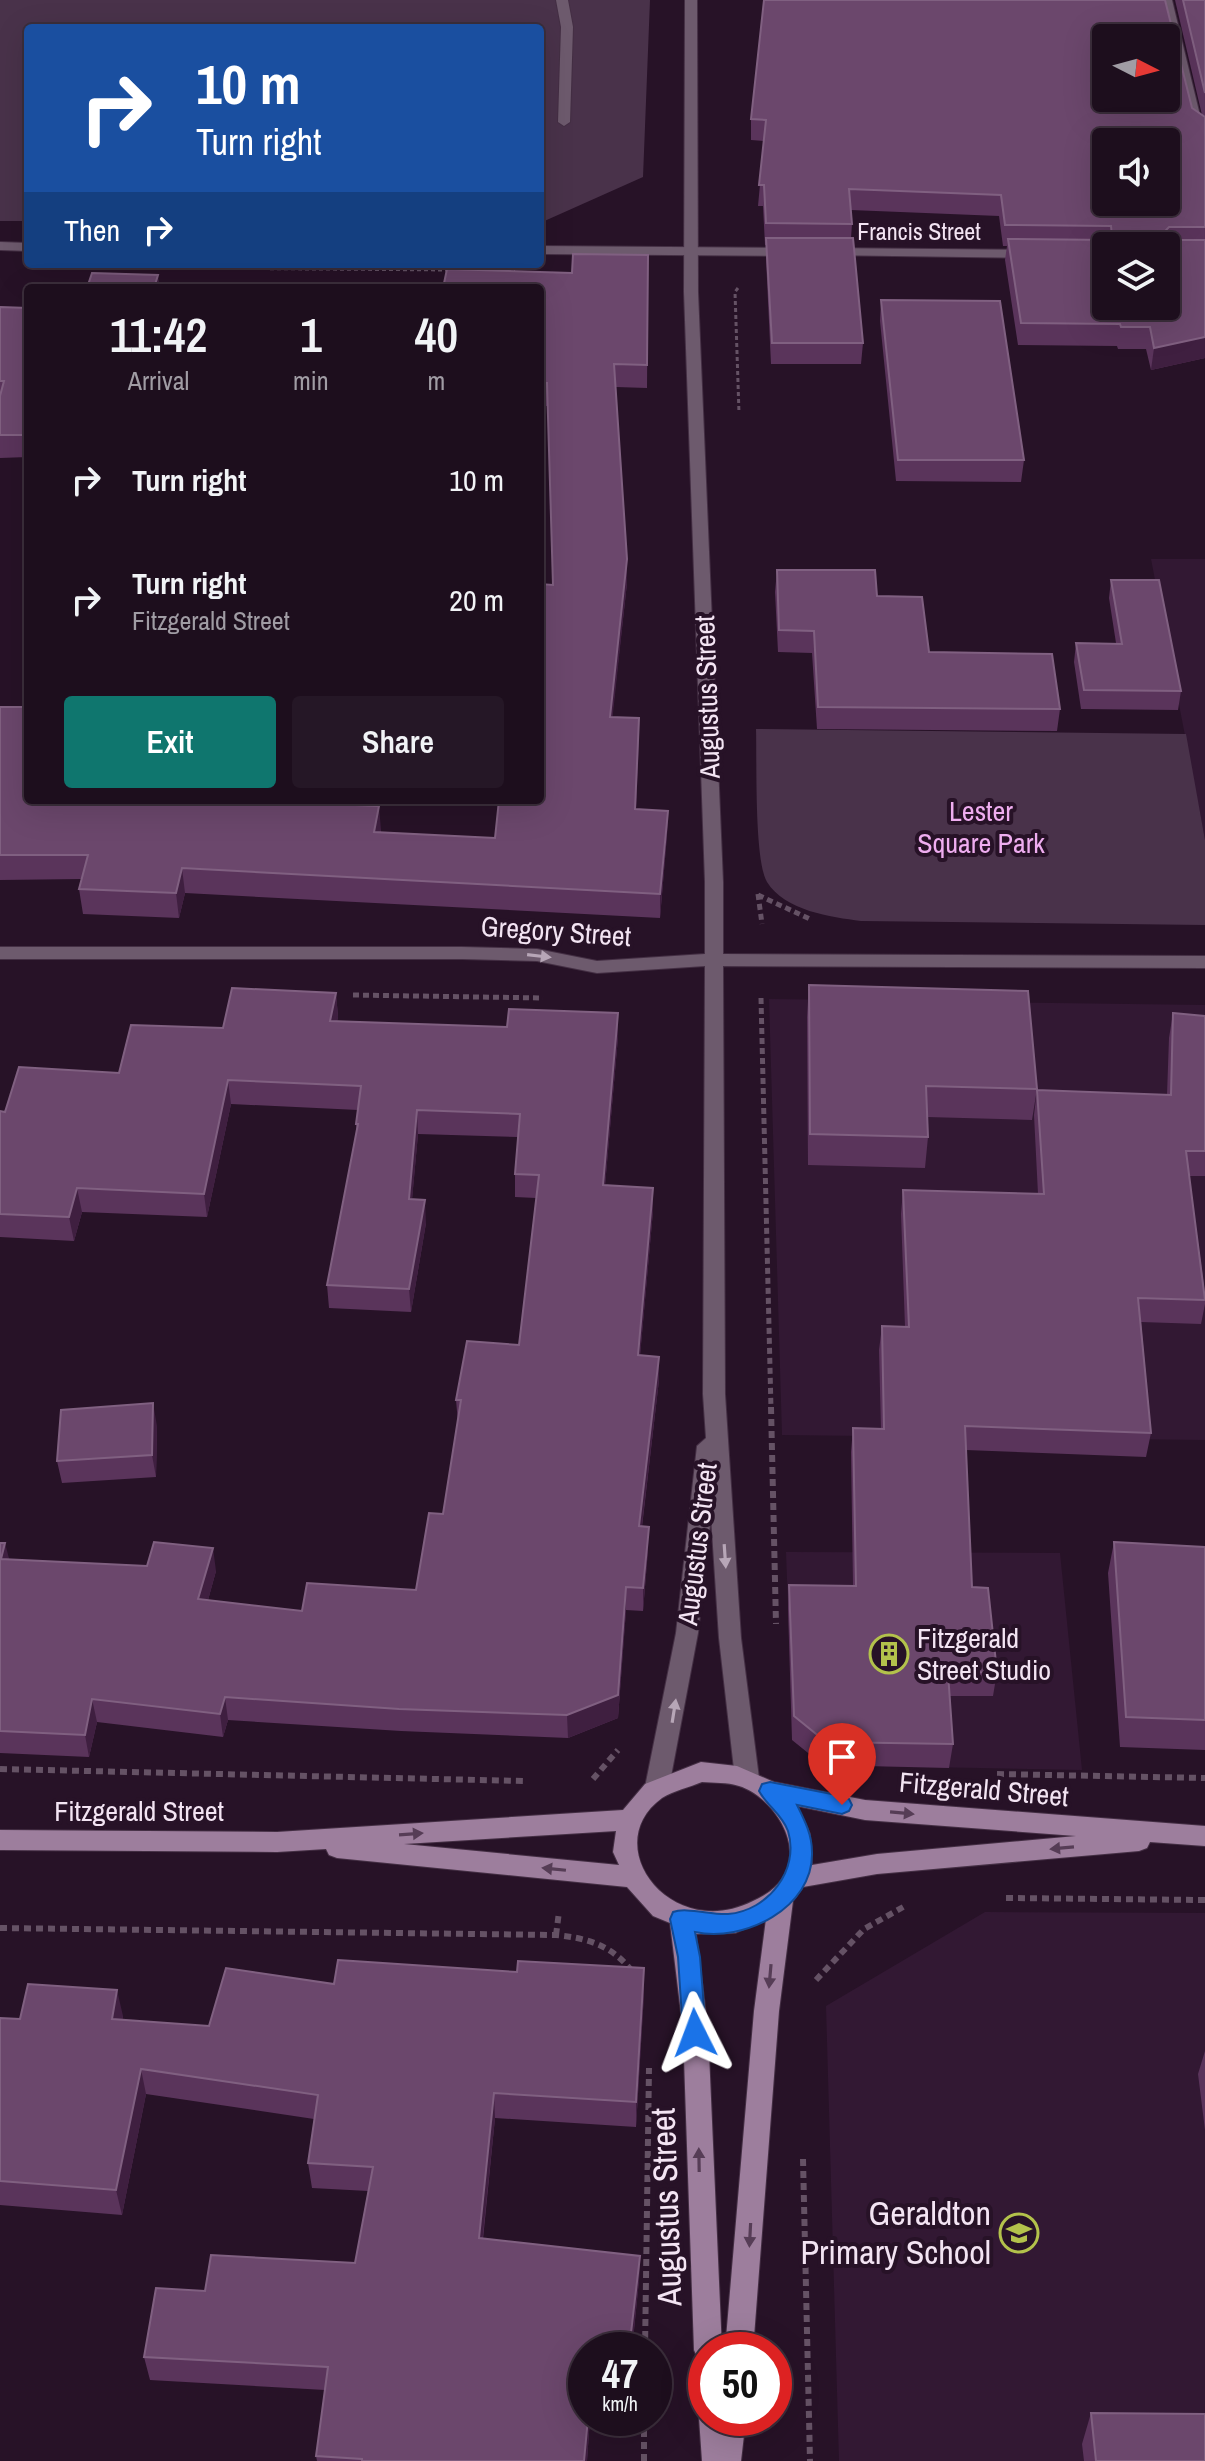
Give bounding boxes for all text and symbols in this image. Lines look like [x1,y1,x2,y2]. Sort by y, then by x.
north arrow [1092,24,1180,112]
map controls [1092,24,1180,320]
text: 10 m [196,46,301,121]
icon: right [64,56,168,160]
text: Turn right [196,118,321,166]
button: sound [1092,128,1180,216]
icon: right [136,208,180,252]
text: Then [64,210,120,250]
street label: Francis Street [857,215,981,247]
button: layers [1092,232,1180,320]
text: 11:42 [110,302,207,367]
text: 1 [300,302,322,367]
text: 40 [414,302,458,367]
text: Arrival [128,363,189,398]
text: min [293,363,329,398]
text: m [427,363,445,398]
icon: right [64,458,108,502]
text: Turn right [132,460,246,500]
text: 10 m [449,460,504,500]
text: Turn right [132,563,246,603]
icon: right [64,578,108,622]
text: 20 m [449,580,504,620]
text: Fitzgerald Street [132,603,290,638]
street label: Augustus Street [685,615,729,780]
button: Exit [64,696,276,788]
button: Share [292,696,504,788]
park label: Lester Square Park [917,792,1045,862]
street label: Gregory Street [480,907,632,955]
one-way arrow [527,950,552,963]
street label: Augustus Street [668,1461,726,1628]
one-way arrow [719,1544,732,1569]
place label: Fitzgerald Street Studio [917,1619,1051,1689]
building icon: Fitzgerald Street Studio [868,1633,910,1675]
one-way arrow [668,1698,680,1723]
pin [808,1723,876,1805]
icon: arrive [820,1735,864,1779]
street label: Fitzgerald Street [898,1763,1070,1815]
street label: Fitzgerald Street [54,1792,224,1830]
one-way arrow [890,1807,915,1820]
one-way arrow [399,1827,424,1840]
one-way arrow [1049,1842,1074,1855]
one-way arrow [541,1862,566,1875]
one-way arrow [763,1964,776,1989]
position arrow [653,1991,737,2075]
street label: Augustus Street [640,2107,692,2308]
one-way arrow [693,2147,706,2172]
place label: Geraldton Primary School [800,2190,991,2275]
school or university icon: Geraldton Primary School [998,2212,1040,2254]
one-way arrow [743,2223,756,2248]
speed limit sign: 50 [688,2332,792,2436]
text: 47 [602,2347,638,2400]
text: km/h [602,2390,638,2417]

